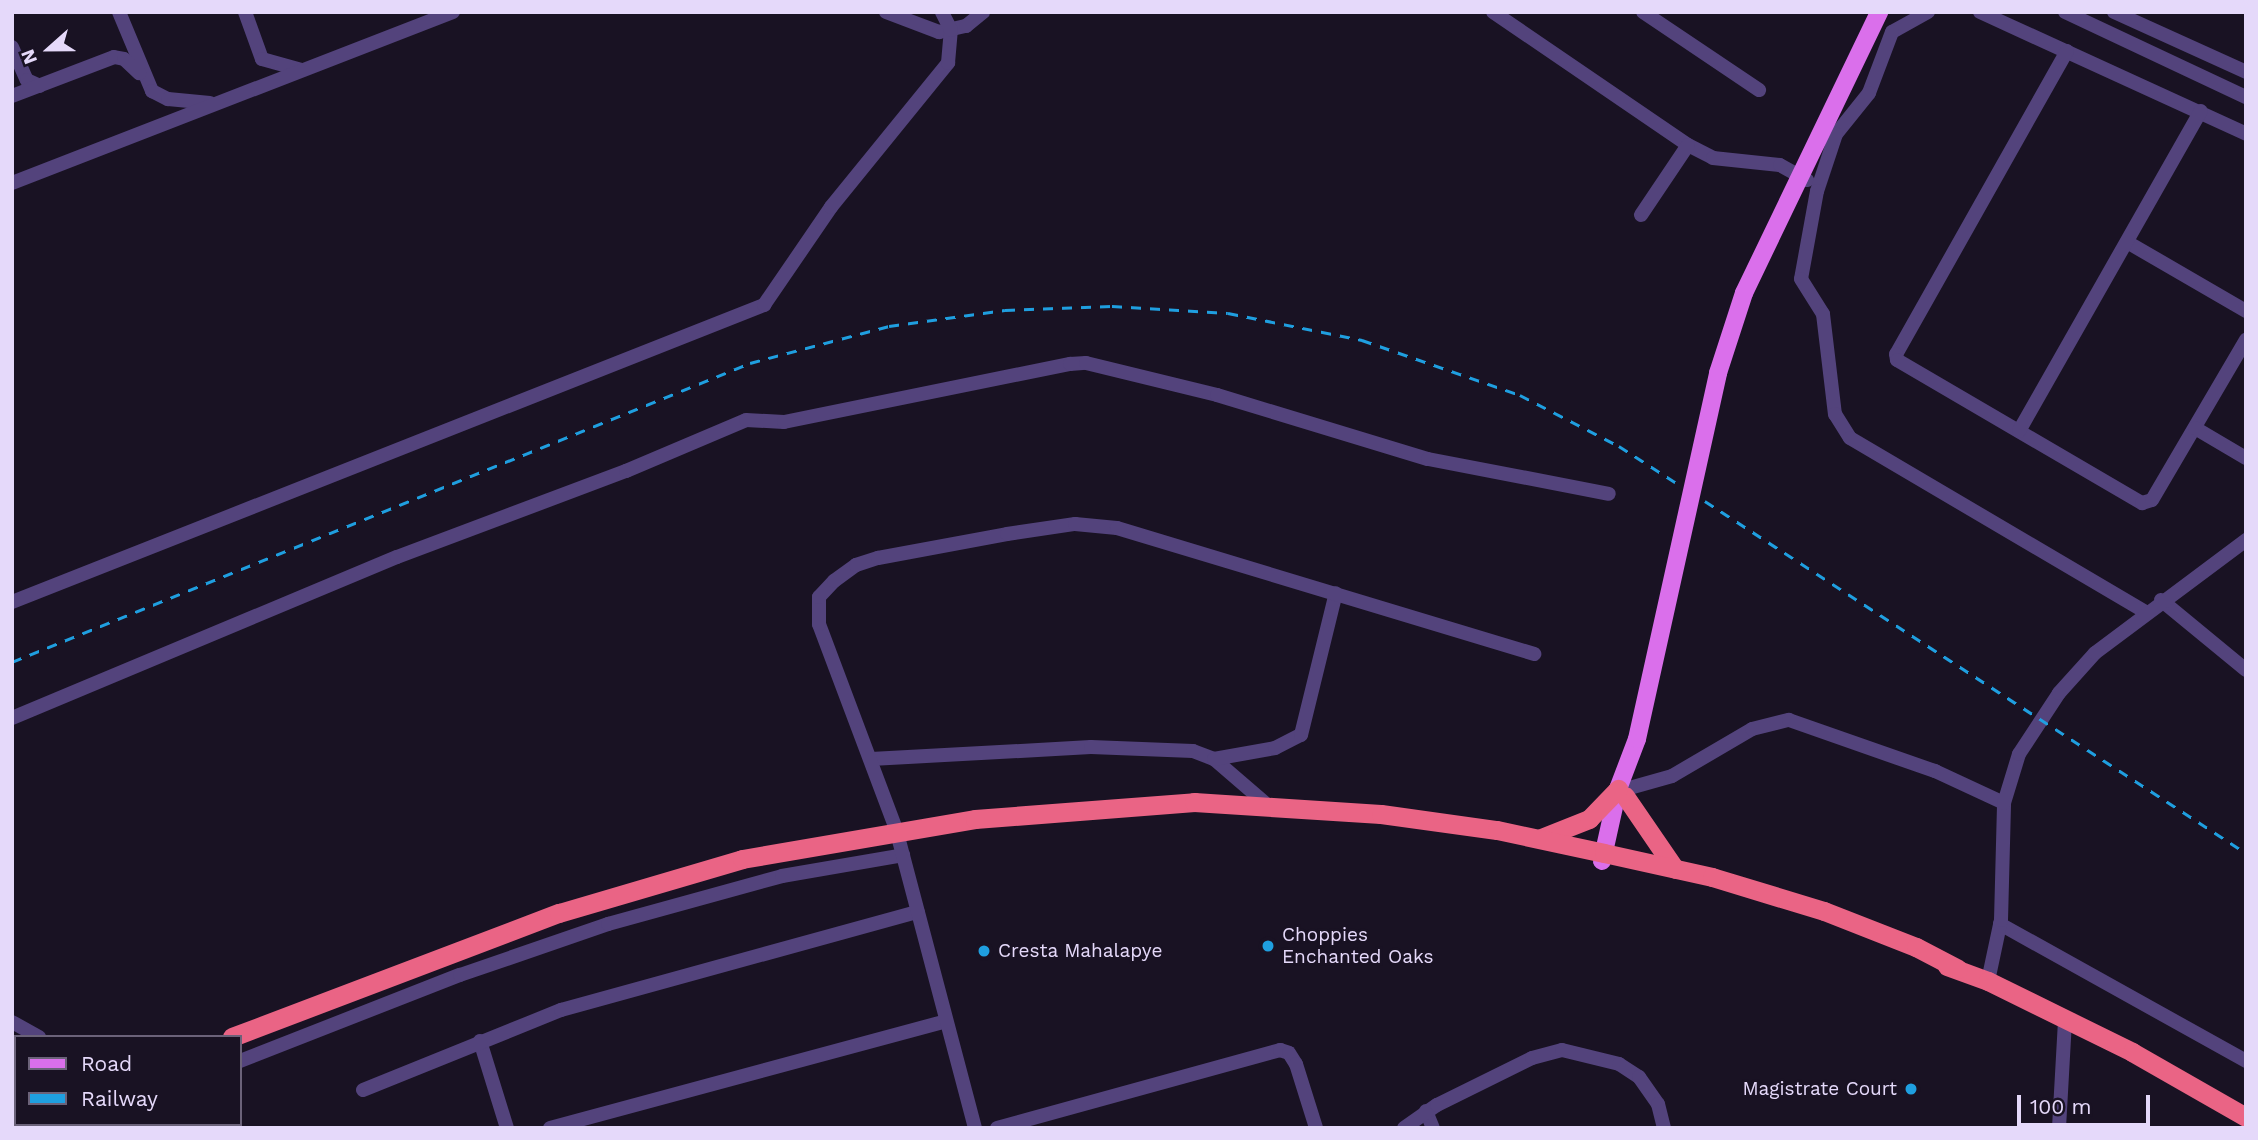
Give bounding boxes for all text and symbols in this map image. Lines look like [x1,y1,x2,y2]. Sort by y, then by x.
north arrow [14,14,84,84]
text: N [16,46,42,67]
place label: Choppies Enchanted Oaks [1282,924,1434,968]
marker: Choppies Enchanted Oaks [1260,938,1276,954]
place label: Cresta Mahalapye [998,940,1163,962]
marker: Cresta Mahalapye [976,943,992,959]
legend [14,1035,242,1126]
text: Road [81,1051,132,1076]
place label: Magistrate Court [1742,1078,1897,1100]
scale bar [2020,1080,2153,1124]
marker: Magistrate Court [1903,1081,1919,1097]
text: Railway [81,1086,158,1111]
text: 100 m [2030,1094,2092,1119]

